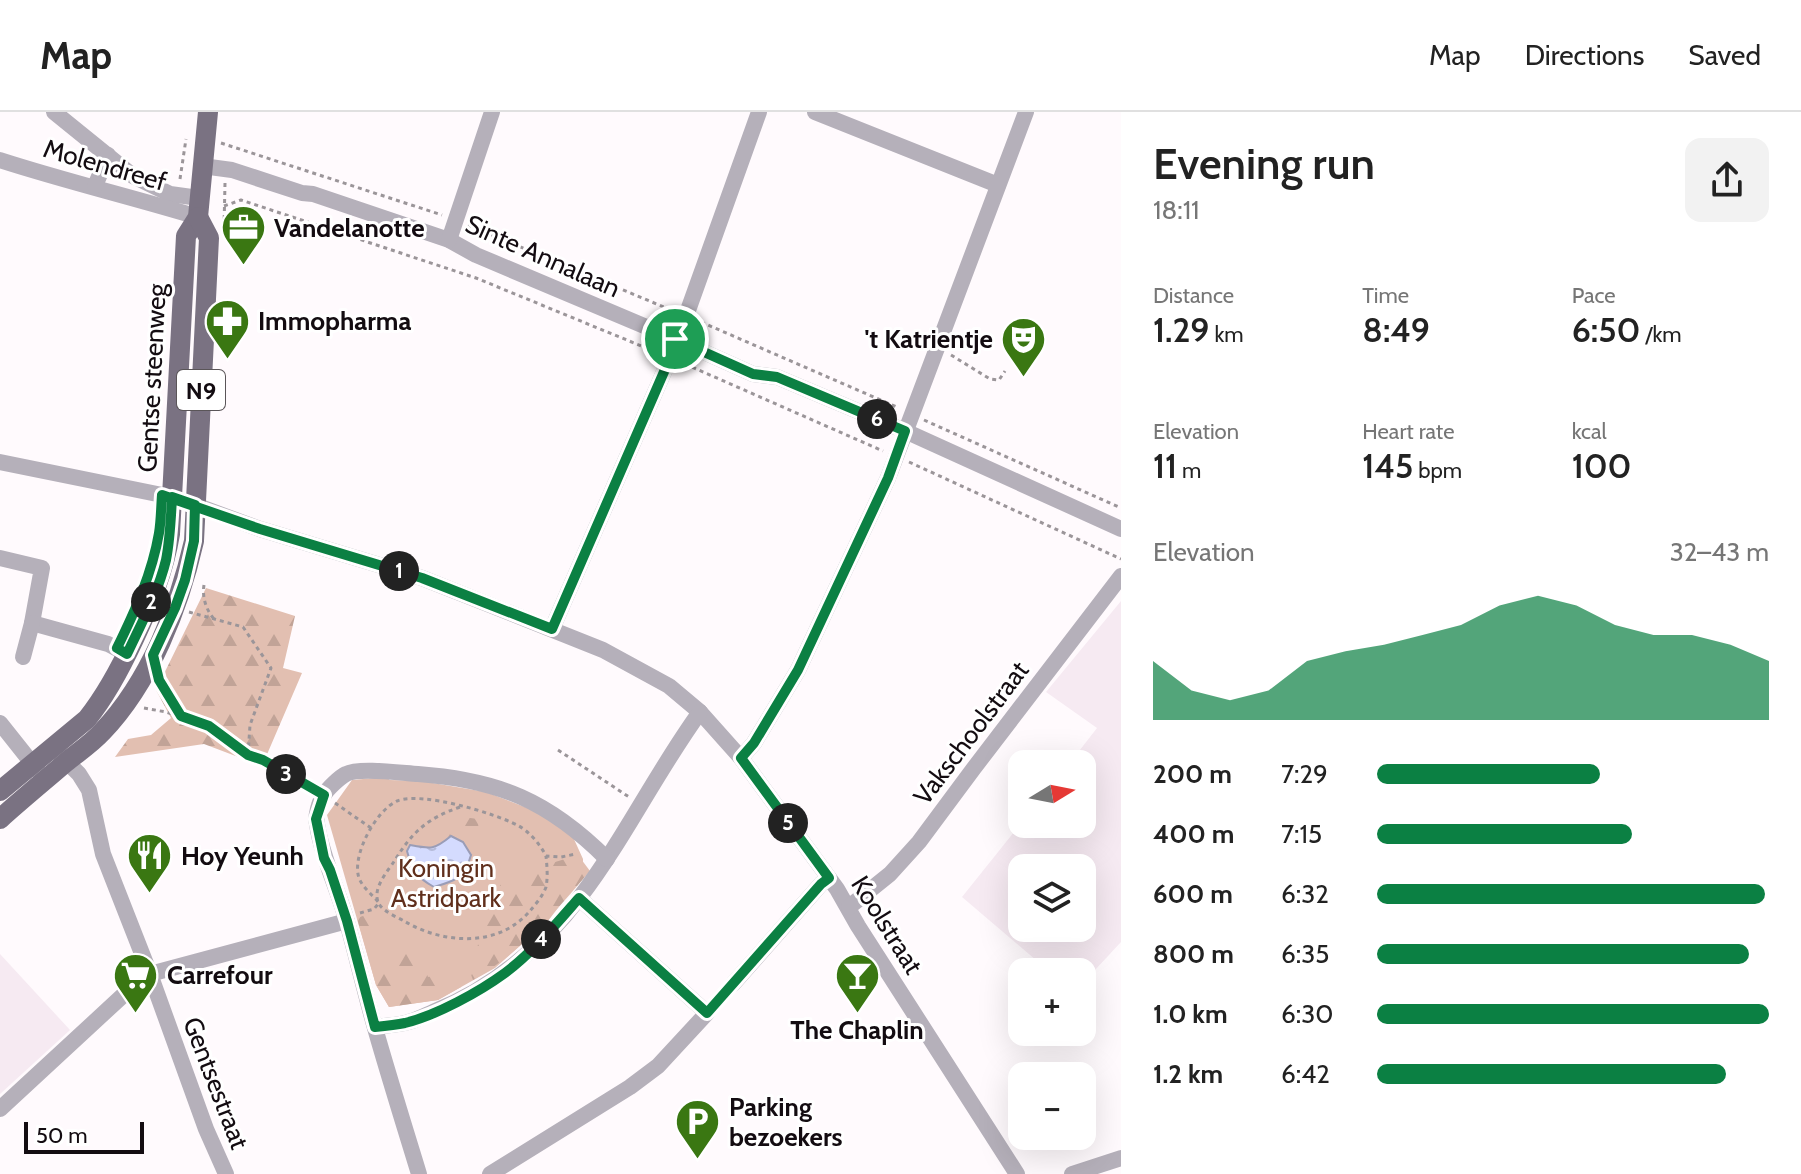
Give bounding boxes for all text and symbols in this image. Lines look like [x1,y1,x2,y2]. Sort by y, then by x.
text: Map [40,32,112,79]
text: Map [1429,38,1481,72]
text: Directions [1525,38,1644,72]
text: Saved [1688,38,1761,72]
street label: Molendreef [40,132,171,198]
text: Evening run [1153,137,1375,190]
button: share [1685,138,1769,222]
text: 18:11 [1153,194,1200,226]
office icon: Vandelanotte [219,204,267,267]
street label: Sinte Annalaan [461,208,625,304]
place label: Vandelanotte [274,212,425,244]
street label: Gentse steenweg [131,282,173,473]
text: Distance [1153,282,1234,309]
text: Time [1362,282,1409,309]
text: Pace [1572,282,1616,309]
pharmacy icon: Immopharma [203,297,251,360]
place label: Immopharma [258,305,411,337]
pin [641,305,709,373]
text: 1.29 [1153,309,1210,351]
text: 8:49 [1362,309,1430,351]
text: 6:50 [1572,309,1640,351]
theatre icon: 't Katrientje [1000,315,1048,378]
icon: arrive [653,317,697,361]
text: km [1210,321,1244,348]
text: /km [1640,321,1682,348]
place label: 't Katrientje [865,323,993,355]
road number: N9 [177,370,225,410]
pin: 6 [857,399,897,439]
text: 6 [871,405,883,432]
text: Elevation [1153,418,1239,445]
text: Heart rate [1362,418,1454,445]
text: kcal [1572,418,1607,445]
text: 11 [1153,445,1177,487]
text: 145 [1362,445,1413,487]
text: 100 [1572,445,1631,487]
text: m [1177,457,1201,484]
text: bpm [1413,457,1462,484]
text: Elevation [1153,536,1255,568]
text: 32–43 m [1670,536,1769,568]
pin: 1 [379,551,419,591]
text: 1 [395,557,403,584]
pin: 2 [131,582,171,622]
text: 2 [145,588,157,615]
street label: Vakschoolstraat [907,655,1035,811]
north arrow [1008,750,1096,838]
map controls [1008,750,1096,1150]
pin: 3 [266,754,306,794]
text: 200 m [1153,758,1232,790]
text: 7:29 [1281,758,1328,790]
text: 3 [280,760,292,787]
pin: 5 [768,803,808,843]
text: 5 [782,809,794,836]
text: 400 m [1153,818,1234,850]
text: 7:15 [1281,818,1322,850]
restaurant icon: Hoy Yeunh [126,832,174,895]
place label: Hoy Yeunh [181,840,304,872]
park label: Koningin Astridpark [391,852,502,914]
button: layers [1008,854,1096,942]
street label: Koolstraat [844,870,930,980]
text: 600 m [1153,878,1233,910]
text: 6:32 [1281,878,1329,910]
pin: 4 [521,919,561,959]
text: 4 [534,925,548,952]
text: 800 m [1153,938,1234,970]
text: 6:35 [1281,938,1329,970]
supermarket icon: Carrefour [112,951,160,1014]
bar icon: The Chaplin [833,951,881,1014]
button: + [1008,958,1096,1046]
place label: Carrefour [167,959,273,991]
text: 1.0 km [1153,998,1228,1030]
text: 6:30 [1281,998,1333,1030]
street label: Gentsestraat [176,1012,256,1154]
place label: The Chaplin [790,1014,924,1046]
text: 1.2 km [1153,1058,1223,1090]
text: 6:42 [1281,1058,1330,1090]
button: − [1008,1062,1096,1150]
place label: Parking bezoekers [729,1091,843,1153]
parking icon: Parking bezoekers [674,1098,722,1161]
scale bar [24,1118,144,1154]
text: 50 m [36,1122,88,1149]

